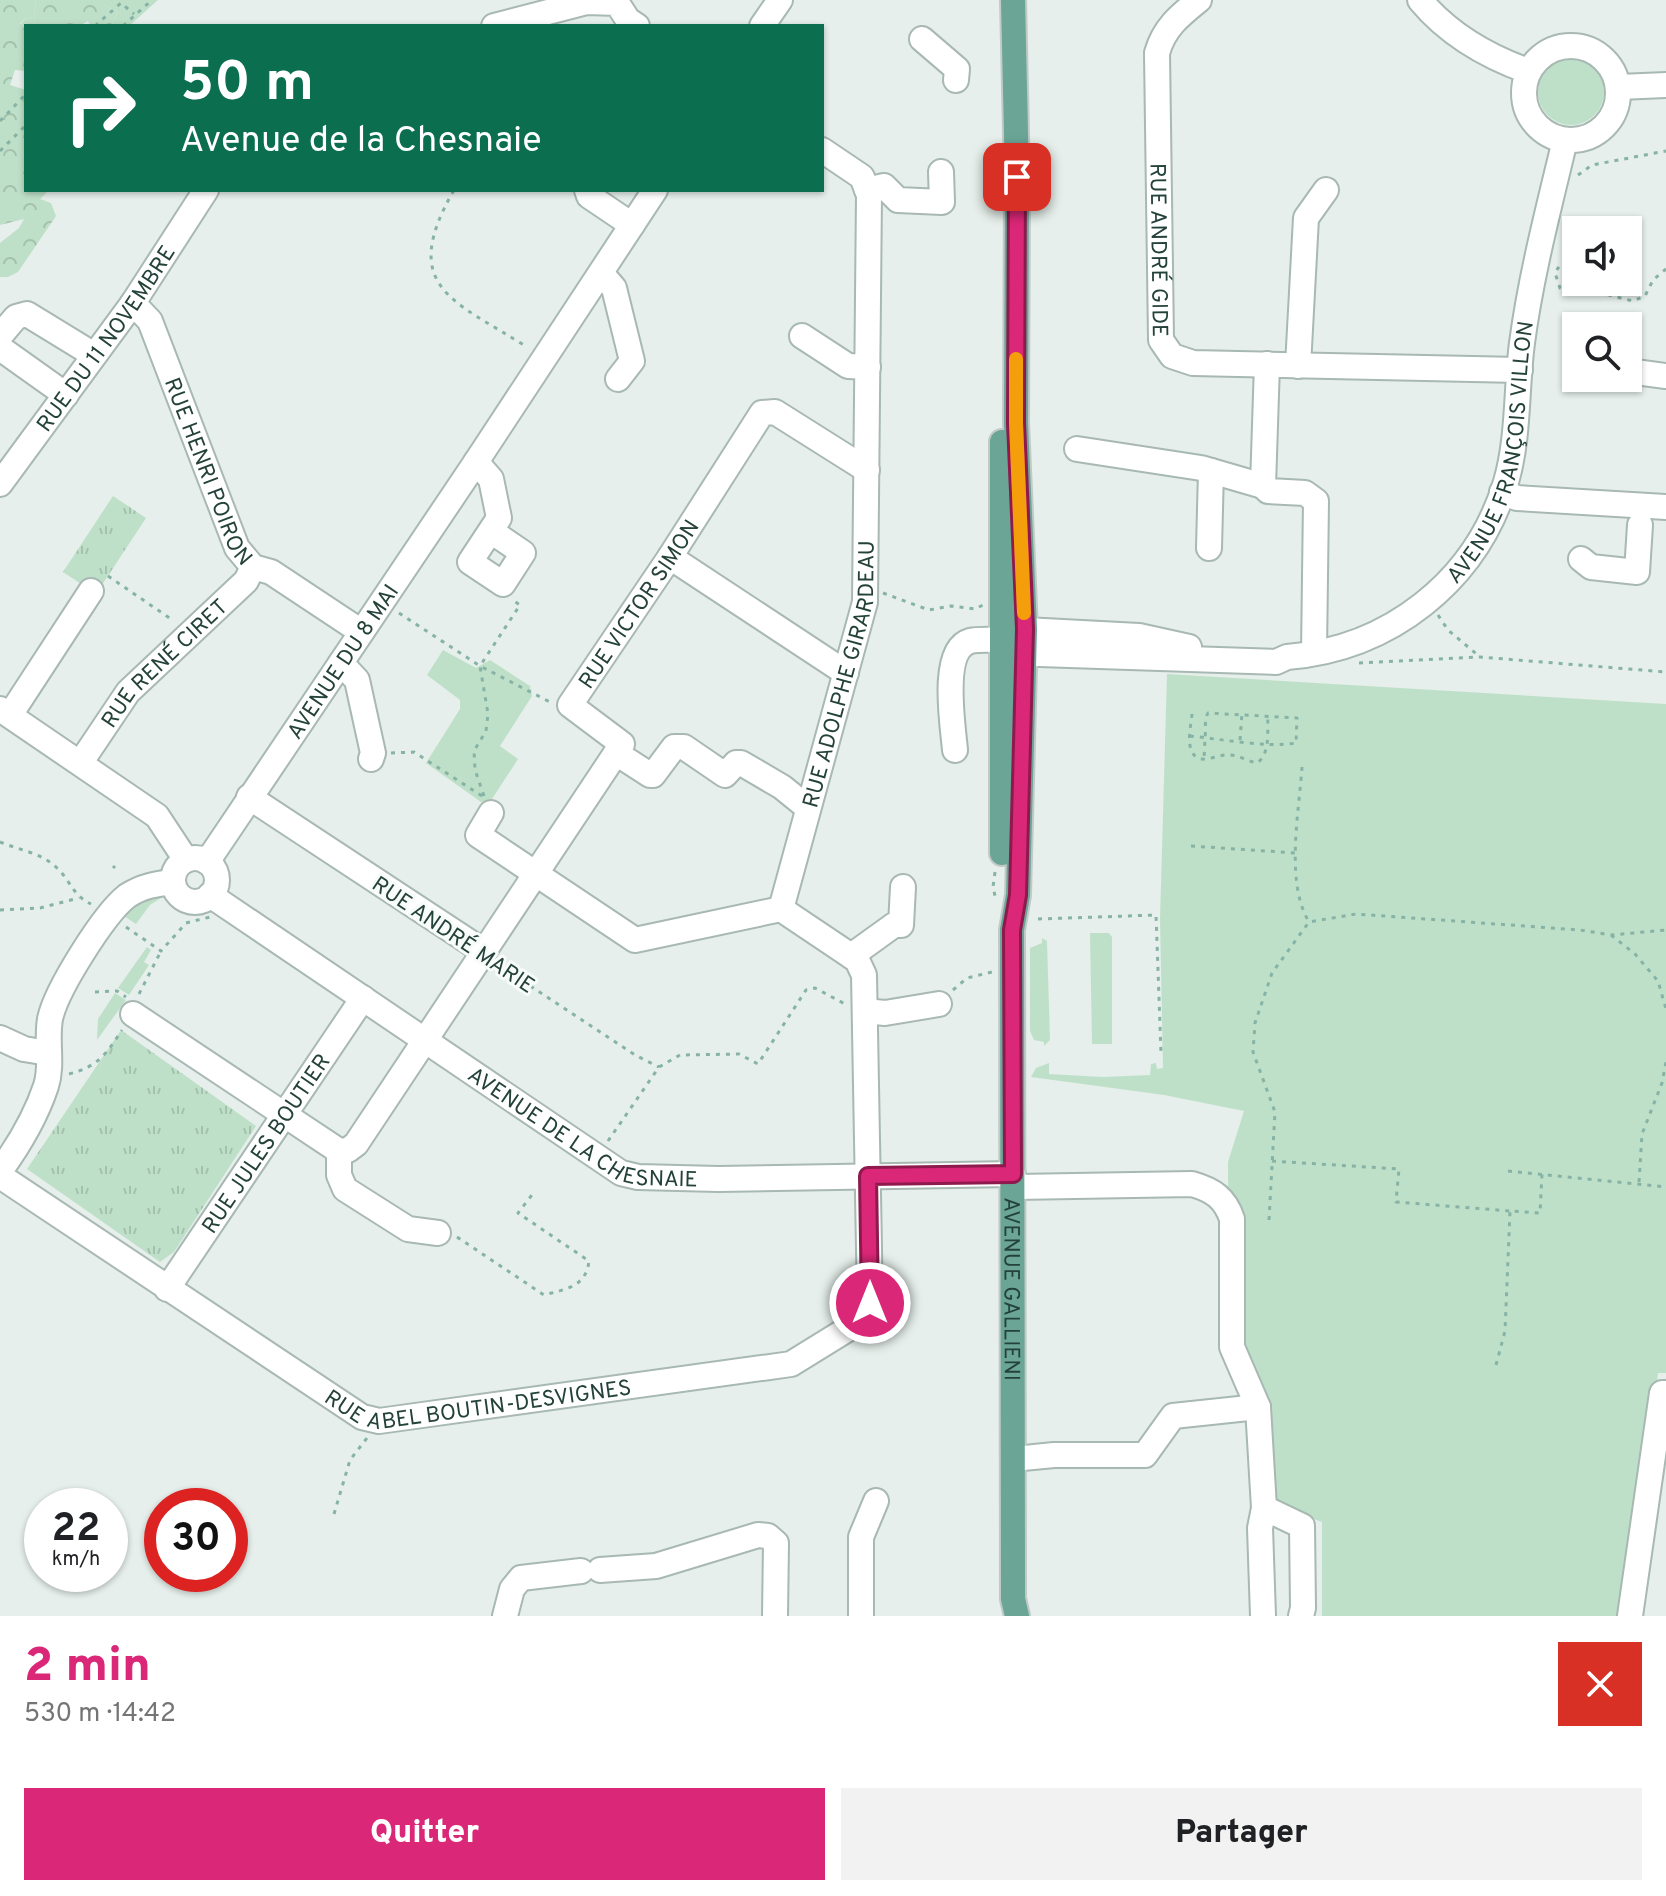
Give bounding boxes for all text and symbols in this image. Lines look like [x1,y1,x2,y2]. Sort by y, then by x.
text: 50 m [180,50,314,120]
icon: right [48,56,152,160]
text: Avenue de la Chesnaie [180,119,542,165]
pin [983,143,1051,211]
icon: arrive [995,155,1039,199]
street label: RUE ANDRÉ GIDE [1143,163,1173,337]
map controls [1562,216,1642,392]
button: sound [1562,216,1642,296]
street label: RUE DU 11 NOVEMBRE [32,241,182,438]
button: search [1562,312,1642,392]
street label: AVENUE FRANÇOIS VILLON [1442,319,1541,590]
street label: RUE HENRI POIRON [157,374,257,572]
street label: RUE VICTOR SIMON [574,515,706,695]
street label: RUE ADOLPHE GIRARDEAU [798,540,882,811]
street label: AVENUE DU 8 MAI [282,580,406,745]
street label: RUE RENÉ CIRET [97,594,234,734]
street label: RUE ANDRÉ MARIE [366,870,540,1001]
street label: RUE JULES BOUTIER [197,1049,338,1239]
street label: AVENUE DE LA CHESNAIE [462,1062,698,1194]
street label: AVENUE GALLIENI [996,1197,1024,1381]
position arrow [828,1261,912,1345]
street label: RUE ABEL BOUTIN-DESVIGNES [322,1373,636,1399]
text: RUE ABEL BOUTIN-DESVIGNES [319,1375,633,1437]
speed limit sign: 30 [144,1488,248,1592]
text: 22 [52,1505,100,1555]
text: km/h [52,1547,100,1573]
text: 2 min [24,1638,151,1698]
button: close [1558,1642,1642,1726]
text: 530 m · 14:42 [24,1698,176,1731]
button: Quitter [24,1788,825,1880]
button: Partager [841,1788,1642,1880]

